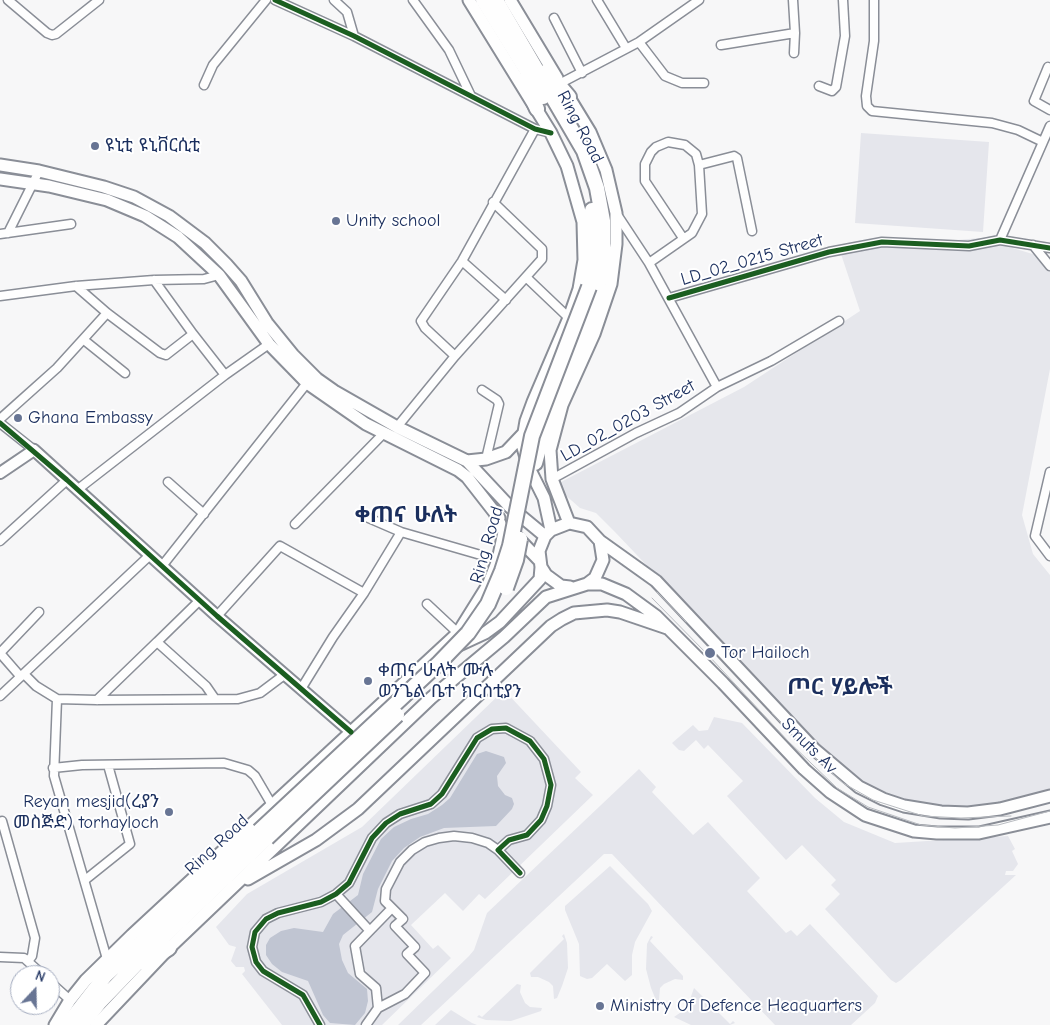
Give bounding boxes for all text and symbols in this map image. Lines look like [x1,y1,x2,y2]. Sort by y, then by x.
street label: Ring Road [552,87,608,167]
place label: ዩኒቲ ዩኒቨርሲቲ [105,135,200,157]
marker: ዩኒቲ ዩኒቨርሲቲ [89,140,101,152]
place label: Unity school [346,210,440,232]
marker: Unity school [330,215,342,227]
street label: LD_02_0215 Street [678,229,826,291]
street label: LD_02_0203 Street [557,375,699,467]
place label: Ghana Embassy [28,407,153,429]
marker: Ghana Embassy [12,412,24,424]
district label: ቀጠና ሁለት [355,503,457,529]
street label: Ring Road [466,504,508,586]
place label: Tor Hailoch [721,642,810,664]
marker: Tor Hailoch [703,646,717,660]
place label: ቀጠና ሁለት ሙሉ ወንጌል ቤተ ክርስቲያን [378,660,521,702]
marker: ቀጠና ሁለት ሙሉ ወንጌል ቤተ ክርስቲያን [362,675,374,687]
district label: ጦር ሃይሎች [787,675,893,701]
street label: Smuts Av [776,713,842,779]
place label: Reyan mesjid(ረያን መስጅድ) torhayloch [13,791,159,834]
marker: Reyan mesjid(ረያን መስጅድ) torhayloch [163,806,175,818]
street label: Ring Road [181,810,253,880]
north arrow [10,965,60,1015]
text: N [33,967,48,986]
place label: Ministry Of Defence Heaquarters [610,995,862,1017]
marker: Ministry Of Defence Heaquarters [594,1000,606,1012]

